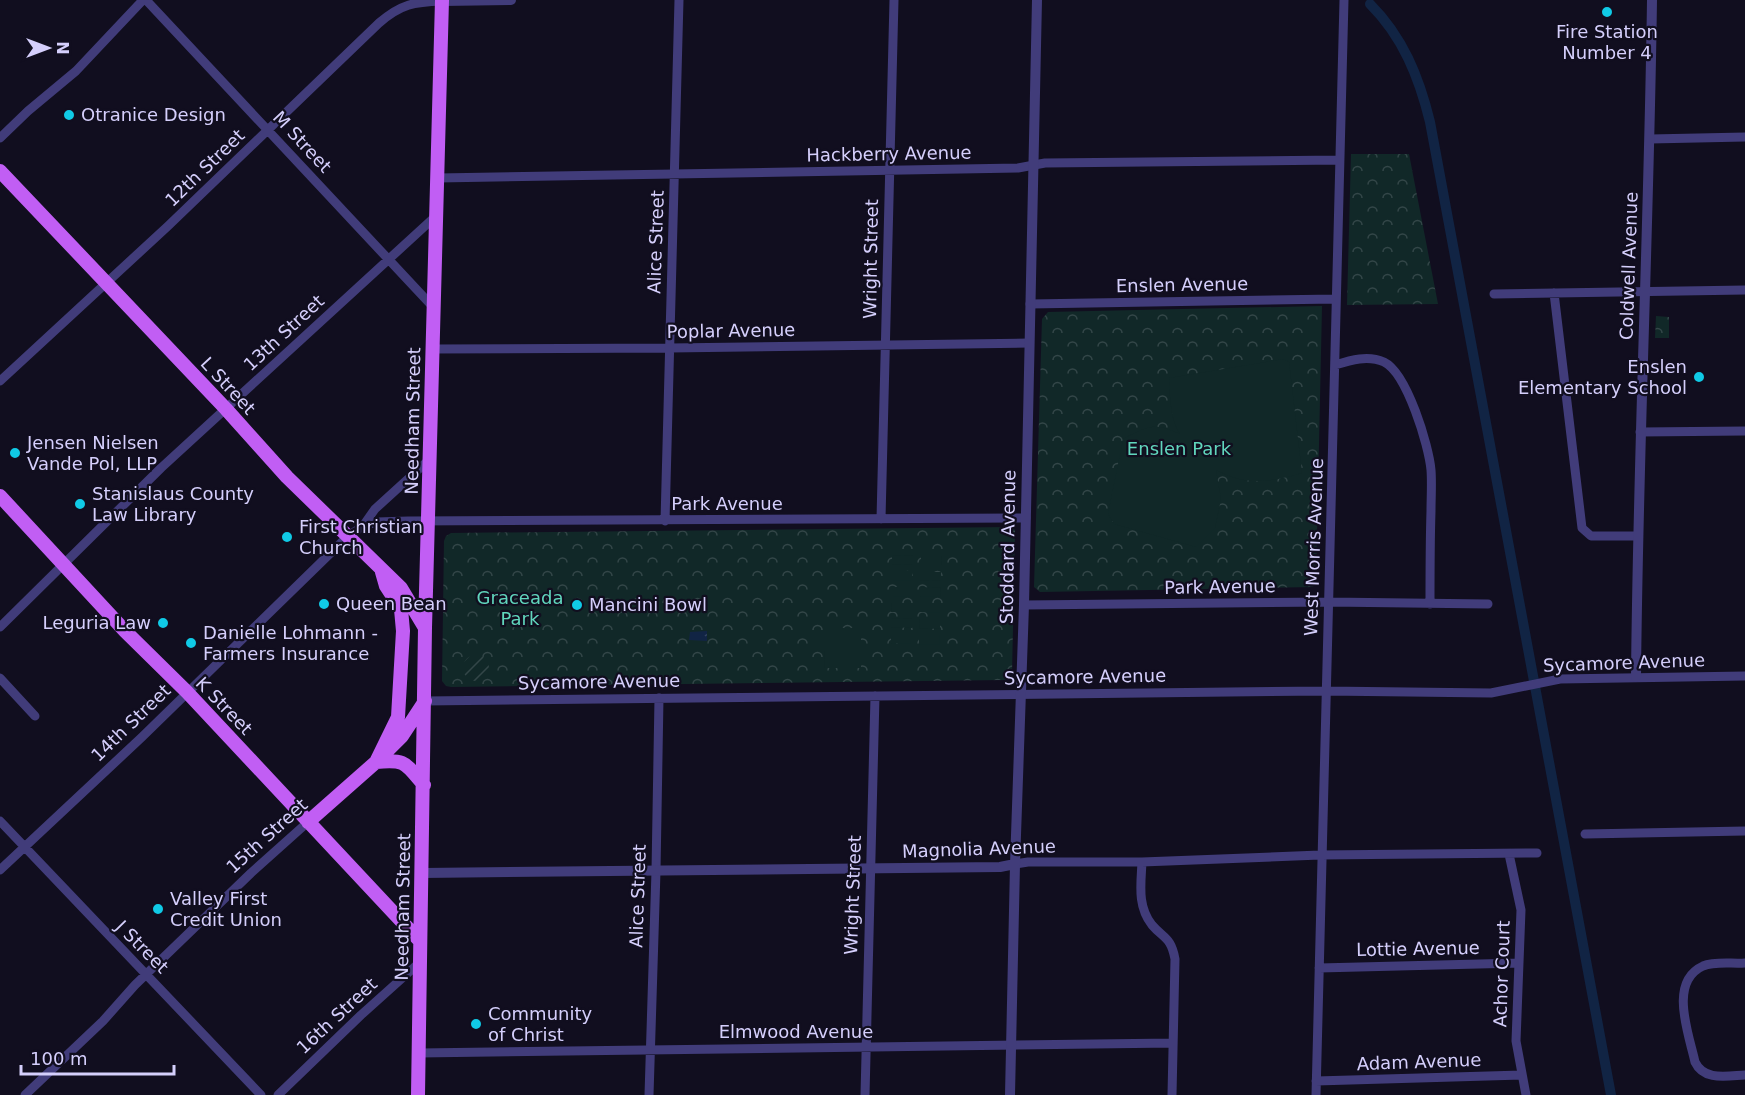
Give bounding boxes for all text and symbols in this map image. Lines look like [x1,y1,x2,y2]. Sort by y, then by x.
marker: Fire Station Number 4 [1600,5,1614,19]
north arrow [18,18,78,78]
place label: Fire Station Number 4 [1556,21,1658,63]
text: N [53,41,72,55]
place label: Otranice Design [81,104,226,125]
street label: M Street [269,107,336,177]
marker: Otranice Design [62,108,76,122]
street label: 12th Street [161,125,249,211]
street label: Hackberry Avenue [806,142,972,165]
street label: Alice Street [643,190,668,294]
street label: Coldwell Avenue [1615,191,1642,341]
street label: Wright Street [859,199,882,319]
street label: Enslen Avenue [1116,273,1248,296]
street label: 13th Street [239,290,328,375]
street label: Poplar Avenue [666,319,796,342]
street label: Needham Street [401,347,424,495]
street label: L Street [197,353,260,419]
place label: Enslen Elementary School [1518,356,1687,398]
marker: Enslen Elementary School [1692,370,1706,384]
place label: Jensen Nielsen Vande Pol, LLP [26,432,159,474]
park label: Enslen Park [1127,438,1232,459]
marker: Jensen Nielsen Vande Pol, LLP [8,446,22,460]
street label: West Morris Avenue [1300,458,1327,636]
street label: Stoddard Avenue [996,470,1019,624]
place label: Stanislaus County Law Library [92,483,254,525]
street label: Park Avenue [671,493,783,514]
marker: Stanislaus County Law Library [73,497,87,511]
place label: First Christian Church [299,516,423,558]
marker: First Christian Church [280,530,294,544]
street label: Park Avenue [1164,575,1276,598]
park label: Graceada Park [477,587,563,629]
place label: Queen Bean [336,593,447,614]
place label: Mancini Bowl [589,594,707,615]
marker: Queen Bean [317,597,331,611]
marker: Mancini Bowl [570,598,584,612]
place label: Leguria Law [42,612,151,633]
marker: Leguria Law [156,616,170,630]
place label: Danielle Lohmann - Farmers Insurance [203,622,378,664]
marker: Danielle Lohmann - Farmers Insurance [184,636,198,650]
street label: Sycamore Avenue [1543,649,1705,676]
street label: Sycamore Avenue [1004,665,1166,688]
street label: Sycamore Avenue [518,670,680,693]
street label: K Street [192,672,257,739]
street label: 14th Street [87,680,175,766]
street label: 15th Street [222,794,312,877]
street label: Needham Street [391,833,414,981]
street label: Wright Street [840,835,865,955]
street label: Magnolia Avenue [902,835,1056,862]
street label: Alice Street [625,844,650,948]
place label: Valley First Credit Union [170,888,282,930]
marker: Valley First Credit Union [151,902,165,916]
street label: J Street [111,915,173,977]
street label: Achor Court [1489,920,1514,1028]
street label: Lottie Avenue [1356,937,1480,960]
street label: 16th Street [292,973,381,1058]
place label: Community of Christ [488,1003,593,1045]
marker: Community of Christ [469,1017,483,1031]
street label: Elmwood Avenue [719,1021,873,1042]
scale bar [21,1038,174,1076]
text: 100 m [30,1048,88,1069]
street label: Adam Avenue [1356,1049,1482,1074]

